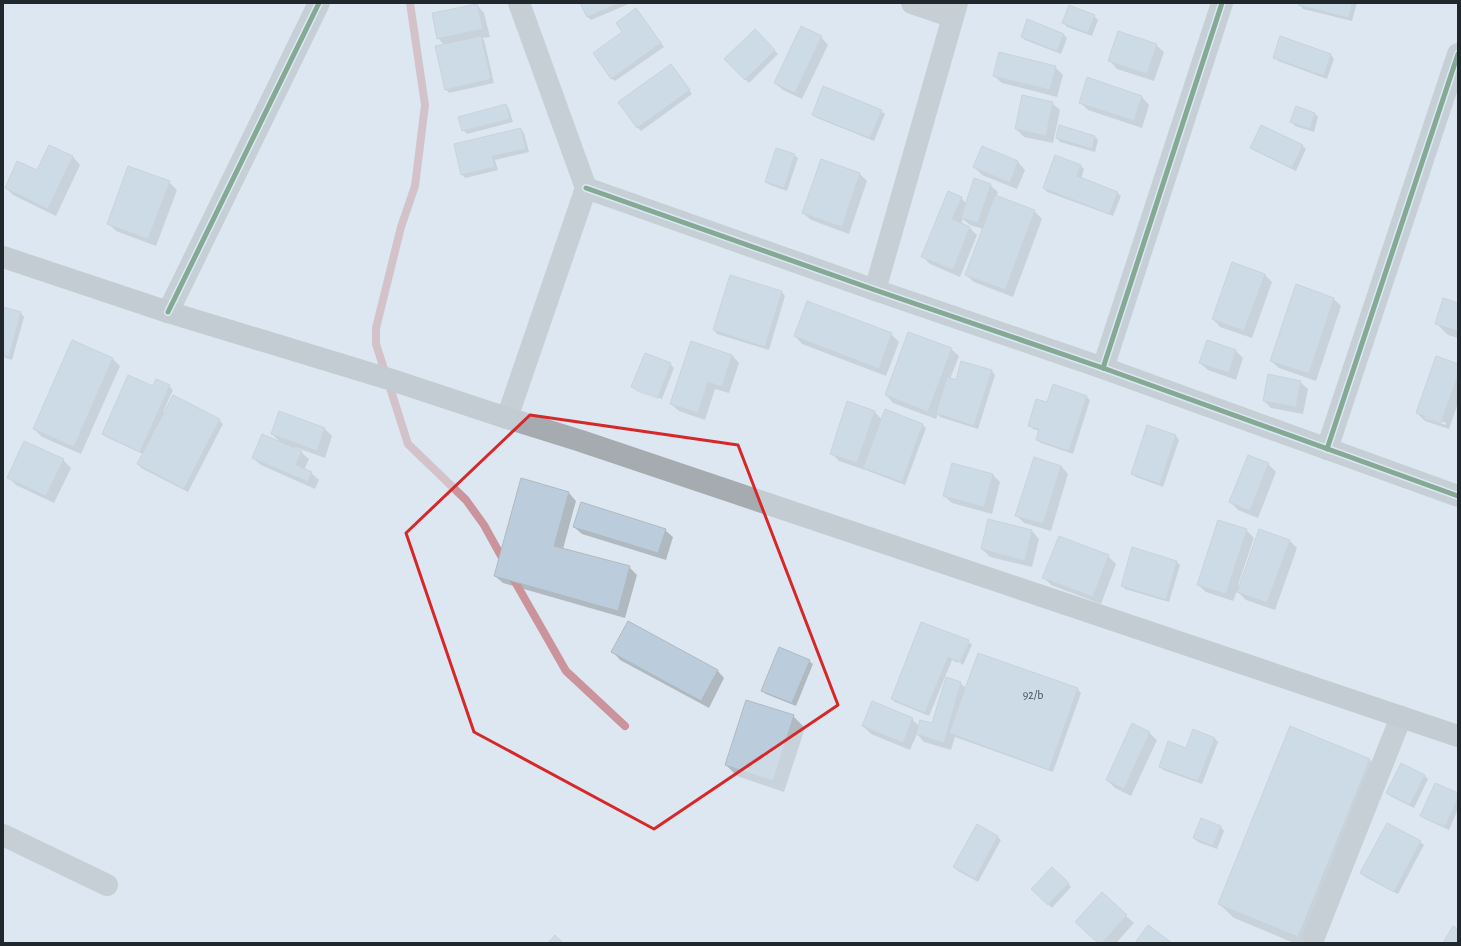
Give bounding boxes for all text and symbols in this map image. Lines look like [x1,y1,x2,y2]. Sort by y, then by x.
house number: 92/b [1023,689,1043,701]

